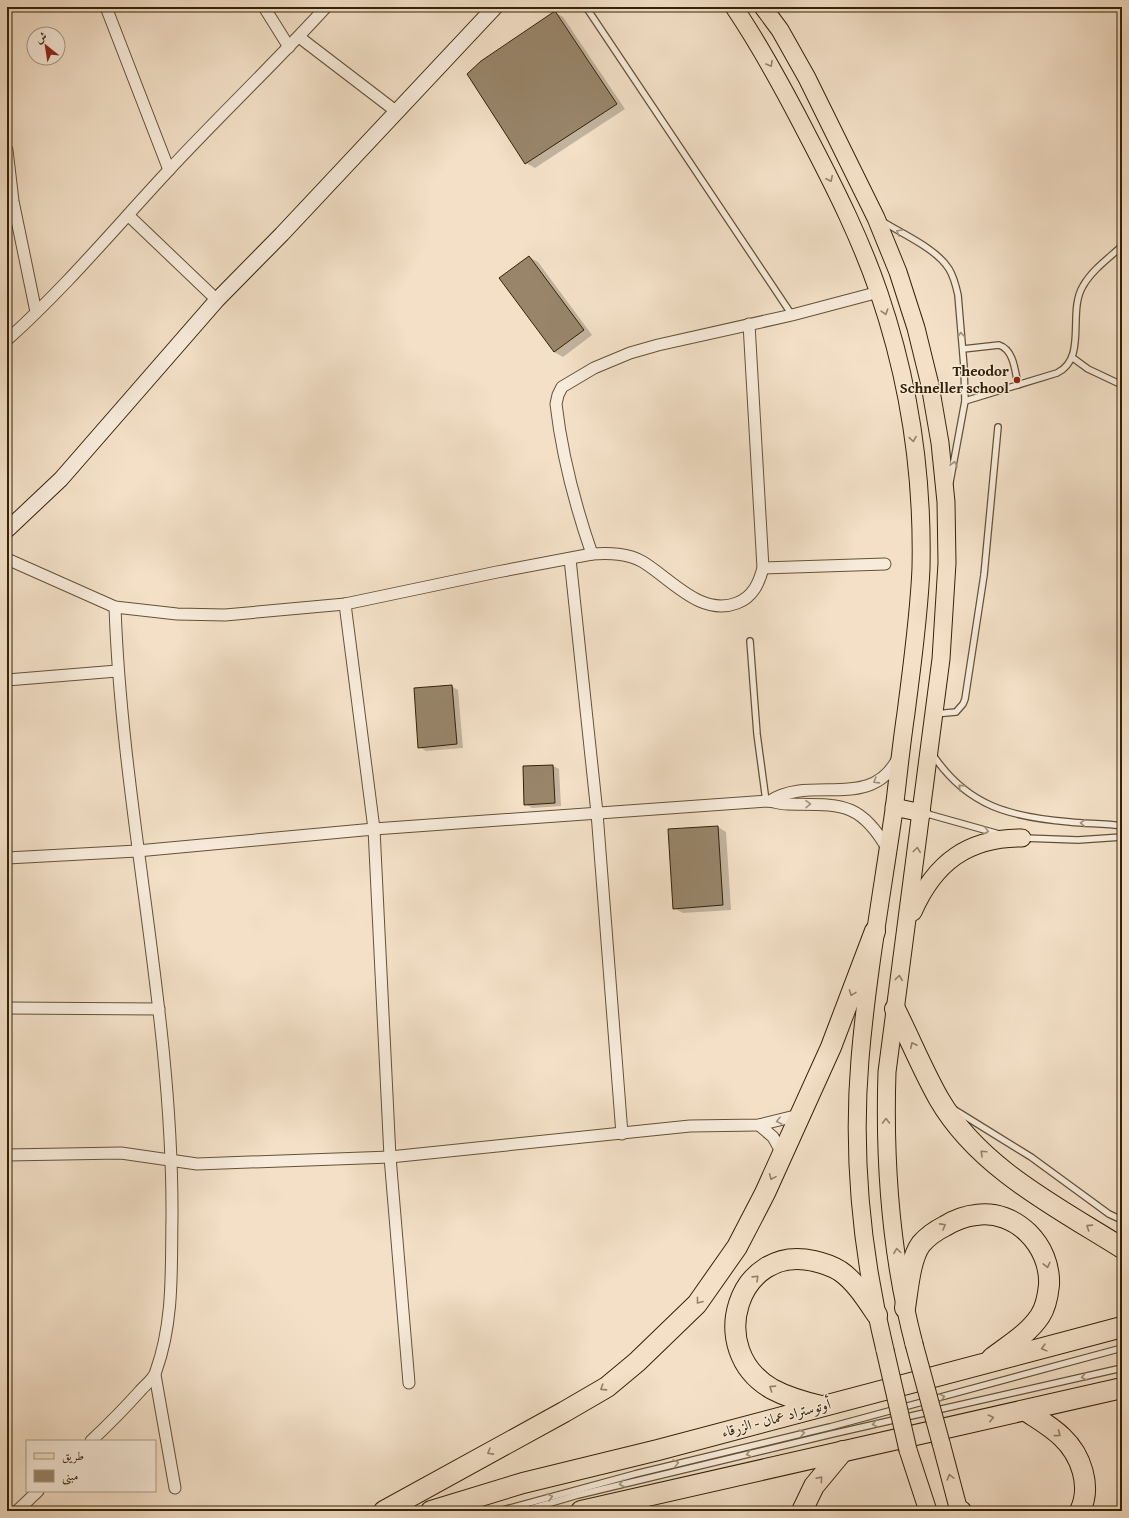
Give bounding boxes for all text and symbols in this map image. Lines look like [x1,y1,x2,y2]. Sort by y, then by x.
north arrow [26,26,66,66]
text: ش [32,28,50,47]
one-way arrow [765,60,773,67]
one-way arrow [825,175,833,182]
one-way arrow [896,229,903,237]
one-way arrow [880,308,889,315]
one-way arrow [957,332,966,338]
place label: Theodor Schneller school [900,360,1009,398]
marker: Theodor Schneller school [1012,375,1022,385]
one-way arrow [908,436,917,442]
one-way arrow [950,461,958,467]
one-way arrow [873,777,880,784]
one-way arrow [958,785,965,792]
one-way arrow [805,799,811,808]
one-way arrow [1080,818,1086,827]
one-way arrow [983,826,990,835]
one-way arrow [913,846,922,853]
one-way arrow [894,975,903,981]
one-way arrow [848,990,856,997]
one-way arrow [910,1041,918,1049]
one-way arrow [776,1116,783,1125]
one-way arrow [882,1118,890,1124]
one-way arrow [980,1150,988,1158]
one-way arrow [769,1172,777,1180]
one-way arrow [939,1224,946,1231]
one-way arrow [1086,1224,1093,1232]
one-way arrow [893,1248,902,1254]
one-way arrow [1042,1261,1051,1268]
one-way arrow [751,1275,759,1283]
one-way arrow [697,1296,704,1303]
one-way arrow [1040,1343,1047,1352]
one-way arrow [1081,1372,1087,1380]
one-way arrow [601,1383,608,1390]
one-way arrow [769,1385,776,1392]
street label: أوتوستراد عمان - الزرقاء [719,1393,833,1442]
one-way arrow [939,1394,945,1402]
one-way arrow [988,1415,994,1423]
one-way arrow [872,1419,878,1427]
one-way arrow [1053,1429,1060,1436]
one-way arrow [799,1430,806,1438]
legend [26,1440,156,1492]
text: طريق [62,1447,84,1464]
one-way arrow [487,1448,494,1455]
one-way arrow [745,1449,752,1457]
one-way arrow [673,1460,679,1468]
text: مبنى [62,1467,78,1485]
one-way arrow [946,1474,955,1481]
one-way arrow [815,1476,822,1484]
one-way arrow [619,1480,626,1488]
one-way arrow [547,1493,553,1501]

